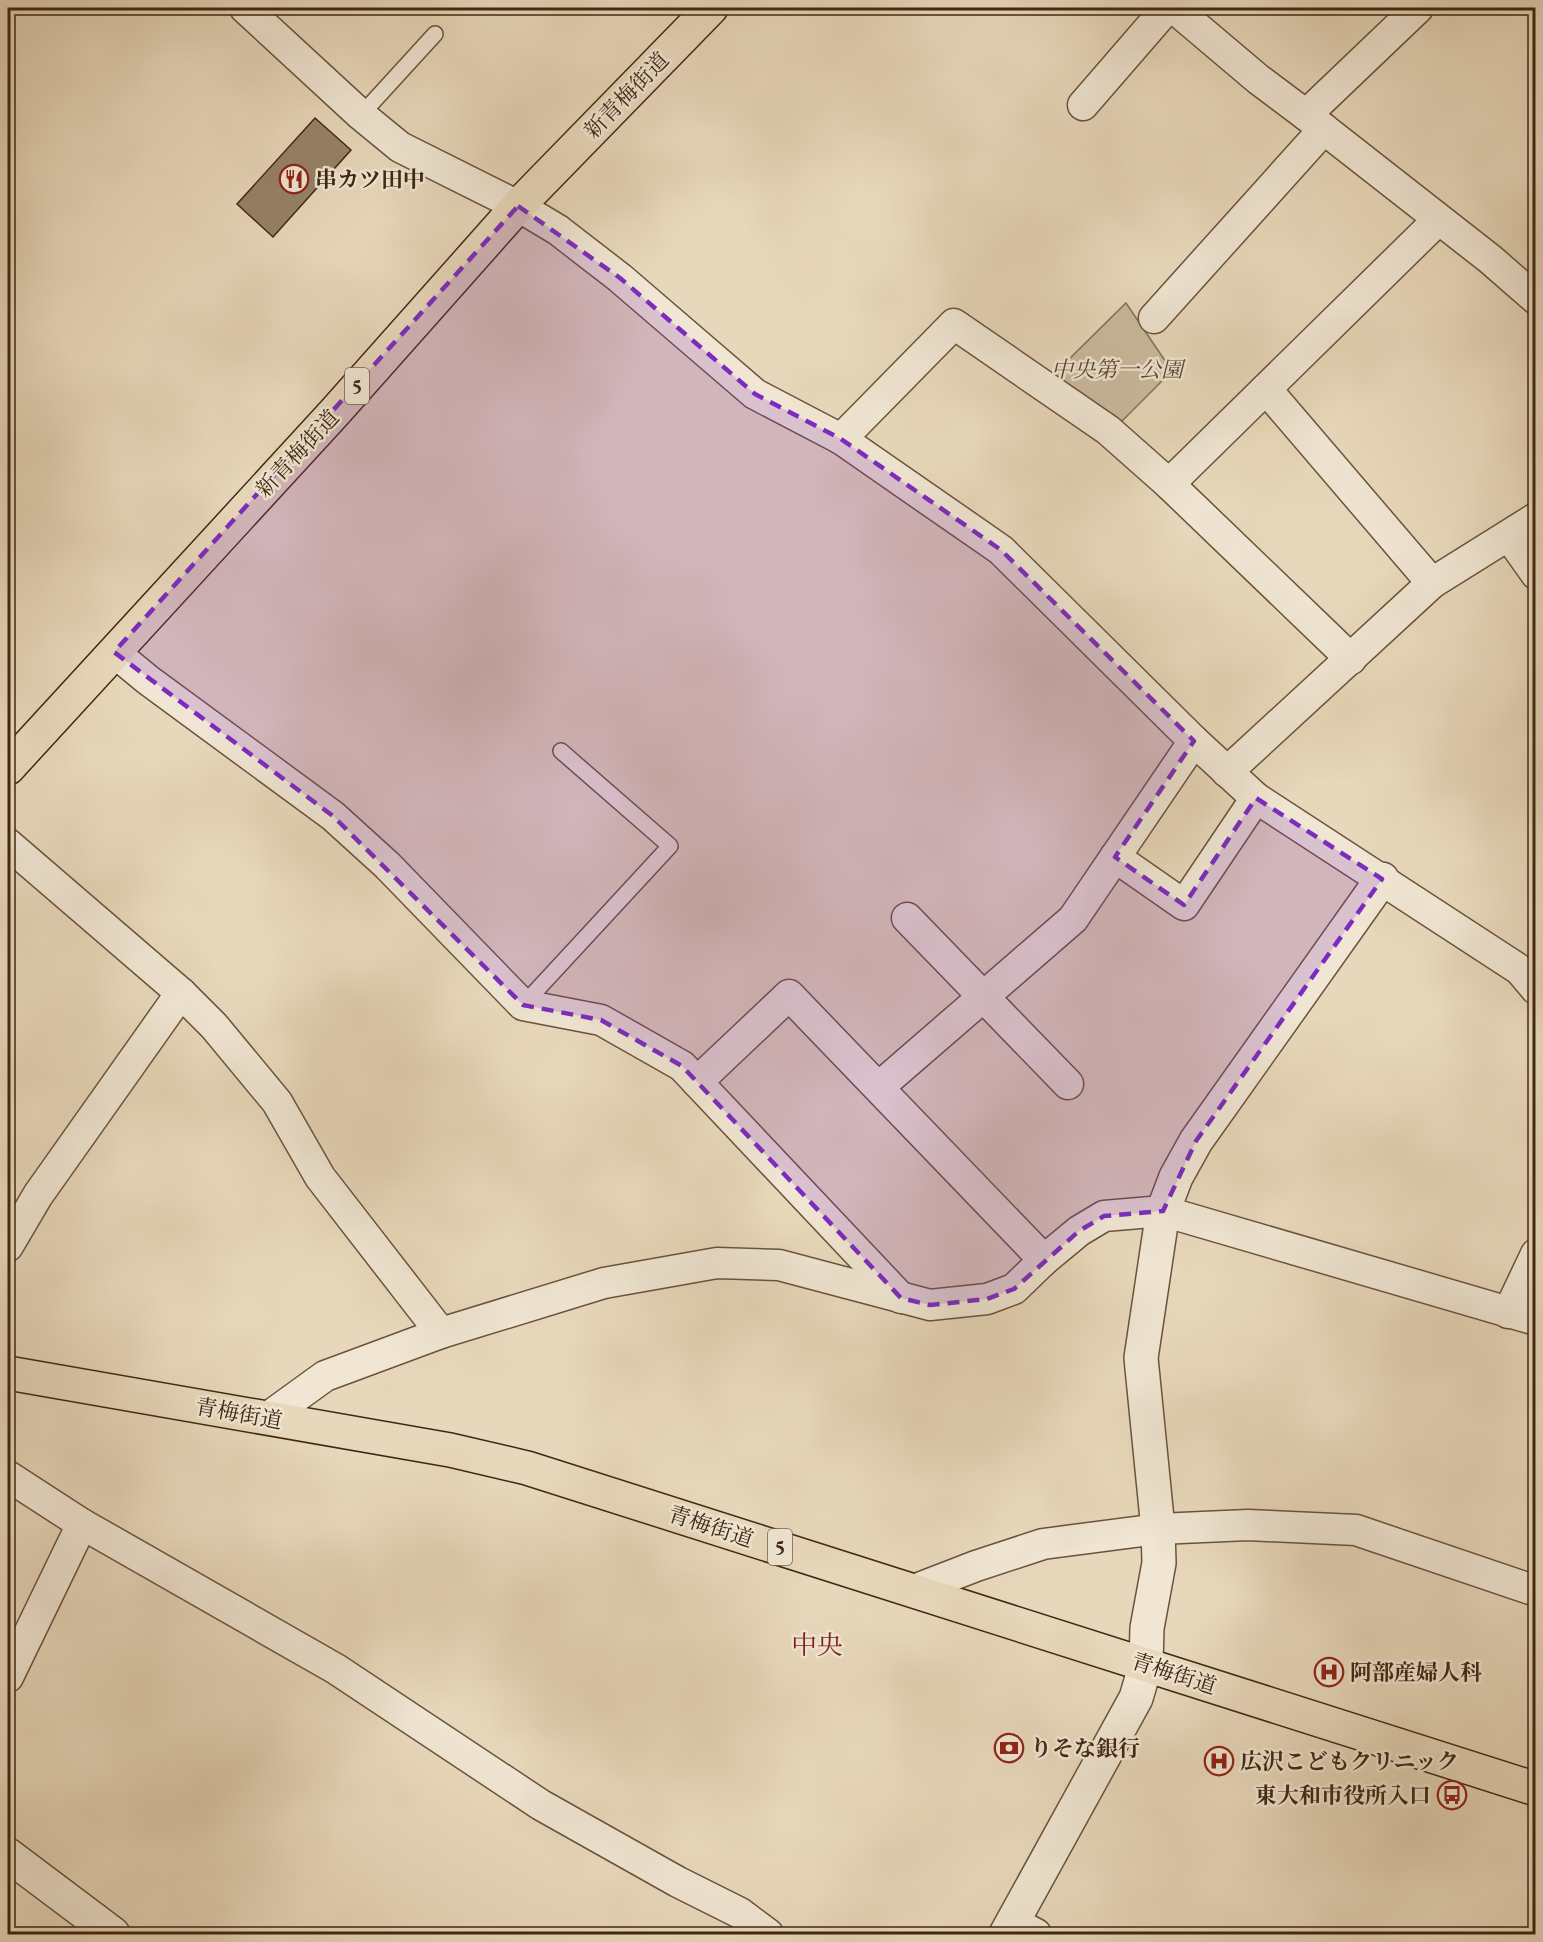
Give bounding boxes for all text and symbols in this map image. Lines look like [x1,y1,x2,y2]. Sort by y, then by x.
street label: 新青梅街道 [578,46,675,145]
restaurant icon: 串カツ田中 [278,163,310,195]
place label: 串カツ田中 [315,165,425,194]
park label: 中央第一公園 [1051,355,1186,384]
road number: 5 [345,368,369,404]
street label: 新青梅街道 [249,403,345,503]
street label: 青梅街道 [193,1392,285,1435]
street label: 青梅街道 [665,1499,757,1554]
road number: 5 [768,1529,792,1565]
district label: 中央 [791,1628,843,1662]
street label: 青梅街道 [1128,1646,1220,1701]
hospital icon: 阿部産婦人科 [1313,1656,1345,1688]
place label: 阿部産婦人科 [1350,1658,1482,1687]
bank icon: りそな銀行 [993,1732,1025,1764]
place label: りそな銀行 [1030,1734,1140,1763]
hospital icon: 広沢こどもクリニック [1203,1745,1235,1777]
place label: 広沢こどもクリニック [1240,1747,1459,1776]
bus stop icon: 東大和市役所入口 [1436,1779,1468,1811]
place label: 東大和市役所入口 [1255,1781,1431,1810]

